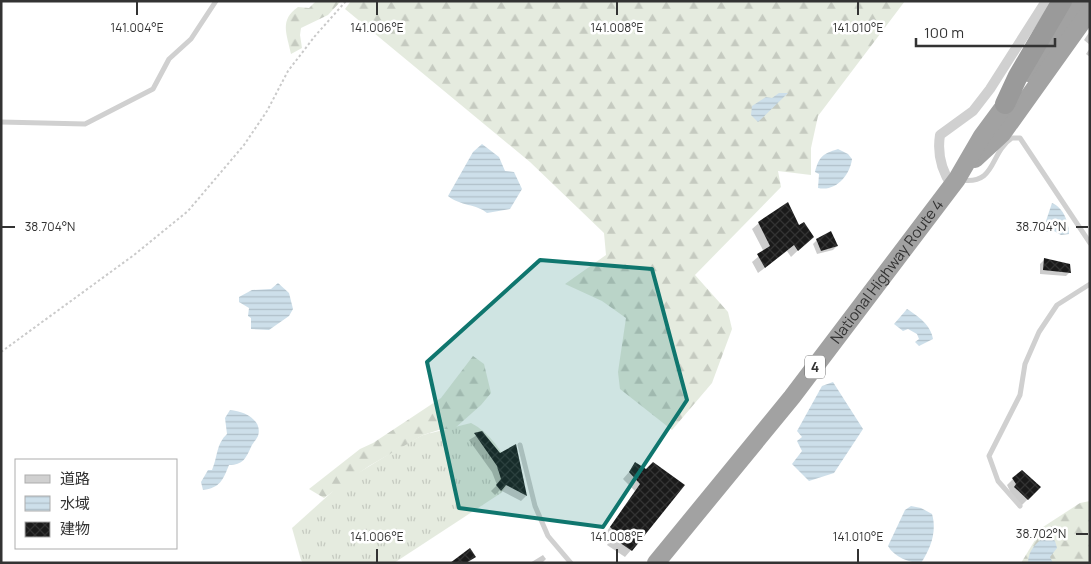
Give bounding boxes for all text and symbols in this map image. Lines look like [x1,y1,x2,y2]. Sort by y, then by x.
scale bar [916,15,1055,47]
text: 141.004°E [111,19,164,36]
text: 141.006°E [350,19,404,36]
text: 141.008°E [591,19,644,36]
text: 141.010°E [833,19,883,36]
text: 100 m [924,22,964,43]
street label: National Highway Route 4 [825,195,948,348]
text: 38.704°N [25,218,75,235]
text: 38.704°N [1016,218,1066,235]
road number: 4 [805,356,825,378]
legend [15,459,178,549]
text: 道路 [60,468,90,489]
text: 水域 [60,493,90,514]
text: 建物 [60,518,90,539]
text: 38.702°N [1016,525,1066,542]
text: 141.006°E [350,528,404,545]
text: 141.008°E [591,528,644,545]
text: 141.010°E [833,528,883,545]

